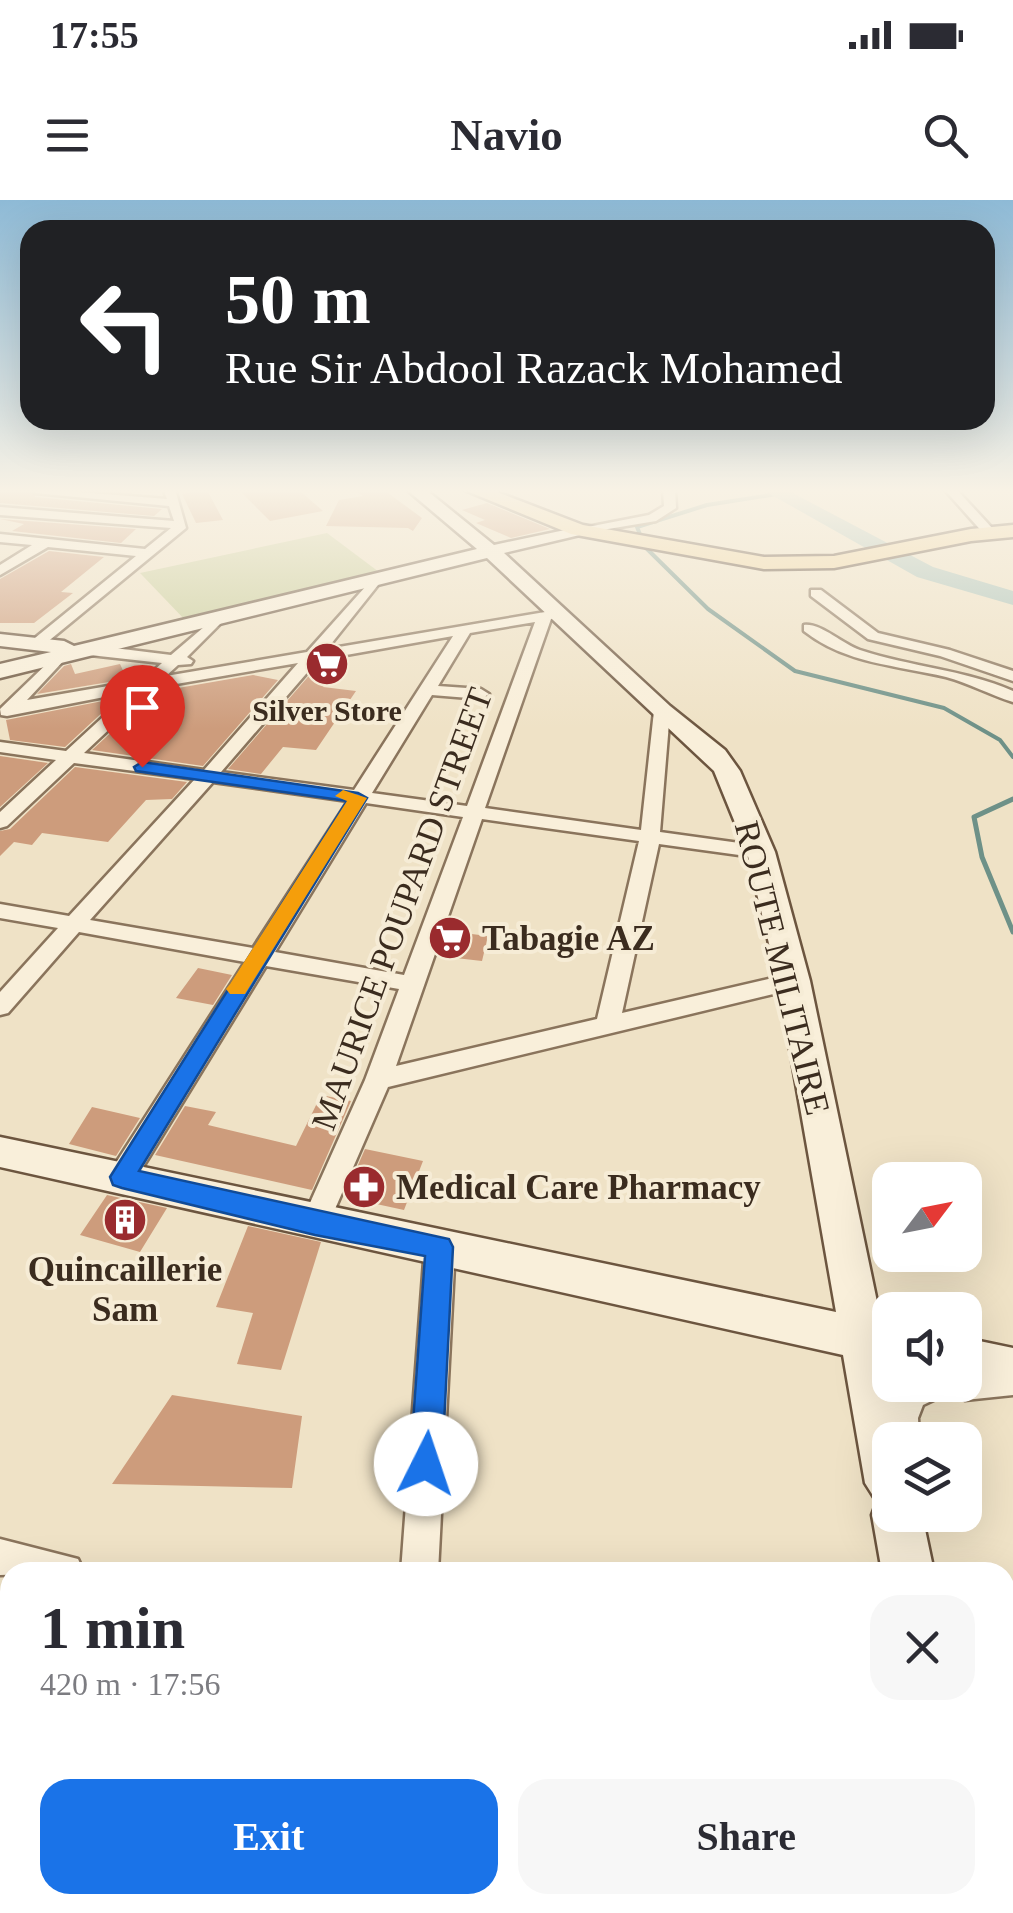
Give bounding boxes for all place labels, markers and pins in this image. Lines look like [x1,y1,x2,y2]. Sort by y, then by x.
supermarket icon: Silver Store [304,641,350,687]
pin [100,665,185,768]
place label: Silver Store [252,694,402,727]
supermarket icon: Tabagie AZ [427,915,473,961]
place label: Tabagie AZ [482,919,655,958]
pharmacy icon: Medical Care Pharmacy [341,1164,387,1210]
place label: Medical Care Pharmacy [396,1168,761,1207]
building icon: Quincaillerie Sam [102,1197,148,1243]
place label: Quincaillerie Sam [28,1250,222,1329]

